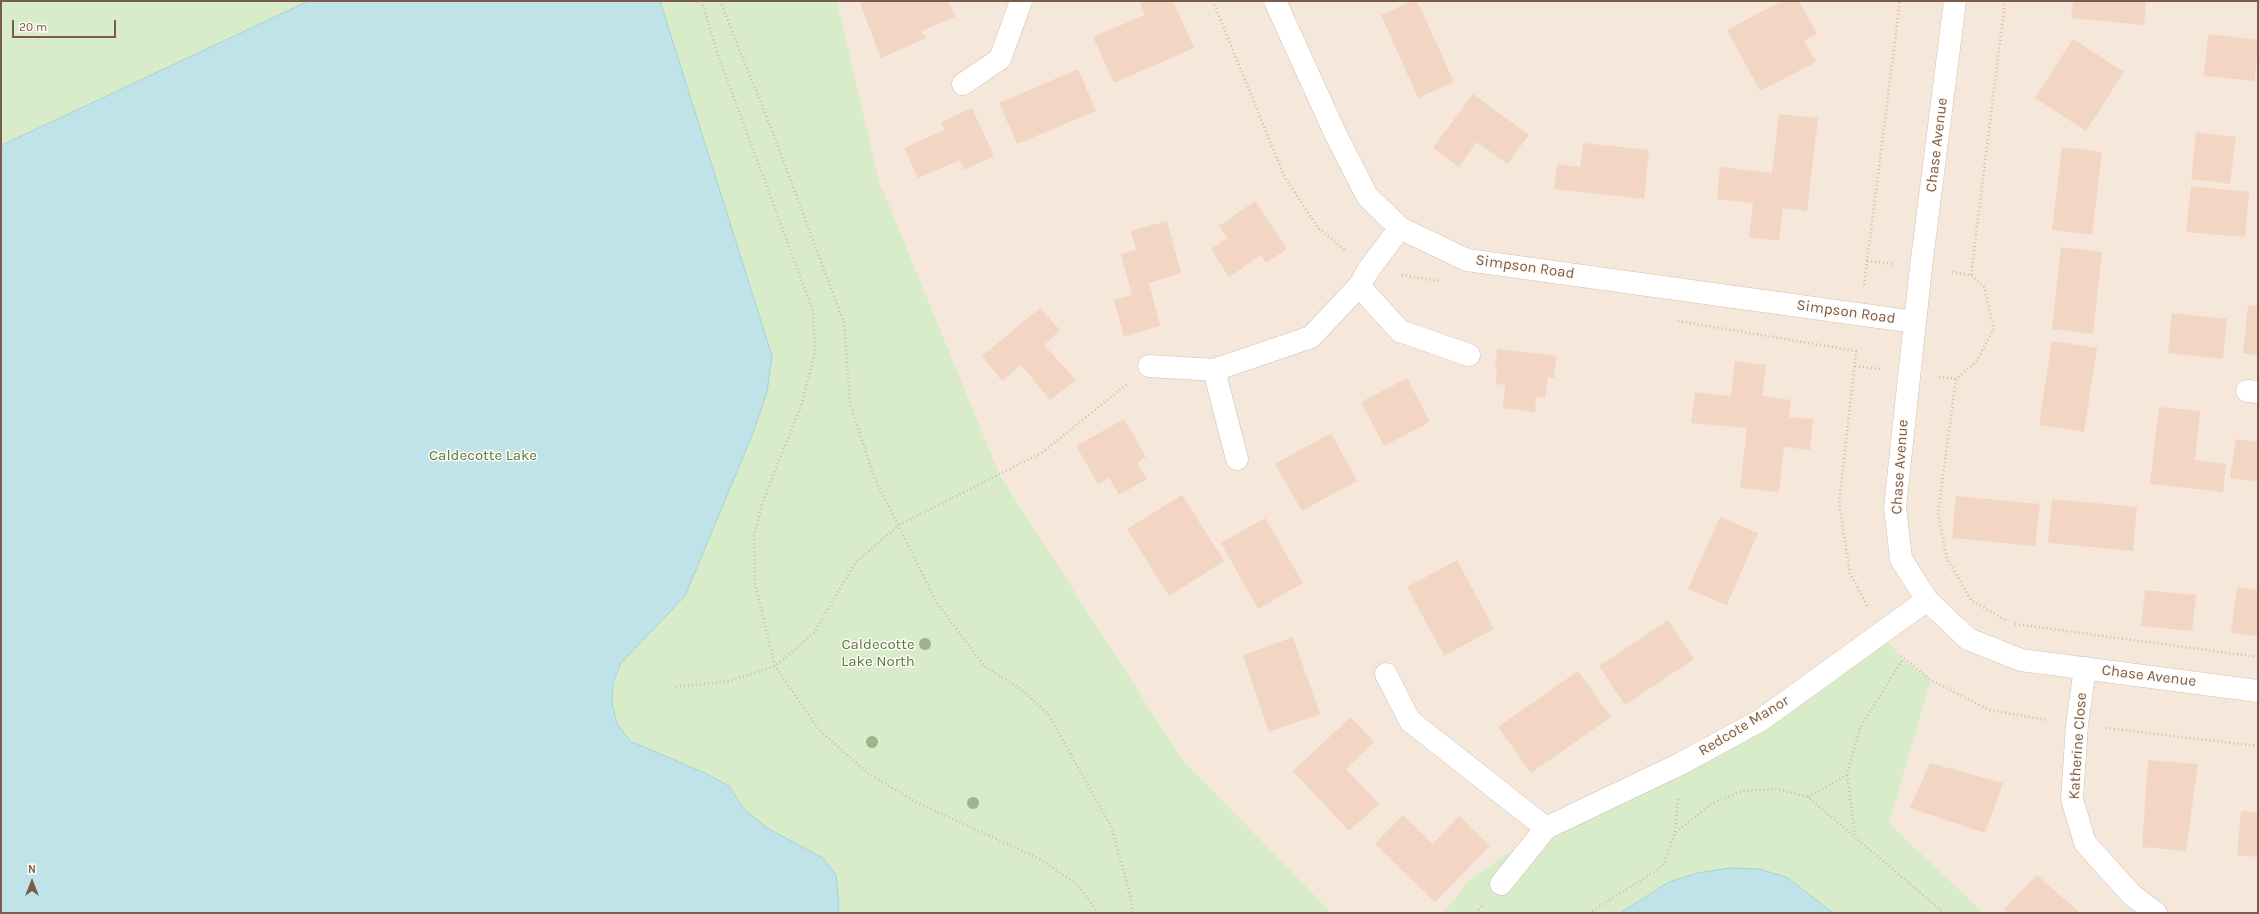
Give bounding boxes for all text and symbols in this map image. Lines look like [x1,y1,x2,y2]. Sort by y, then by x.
scale bar [14,12,118,38]
text: 20 m [19,20,47,34]
street label: Chase Avenue [1922,97,1952,193]
street label: Simpson Road [1474,251,1576,283]
street label: Simpson Road [1795,296,1897,328]
street label: Chase Avenue [1888,419,1912,515]
park label: Caldecotte Lake [429,447,537,465]
park label: Caldecotte Lake North [841,636,915,671]
street label: Chase Avenue [2101,661,2197,691]
street label: Redcote Manor [1696,692,1792,760]
street label: Katherine Close [2065,692,2091,800]
north arrow [12,862,52,902]
text: N [28,863,36,876]

